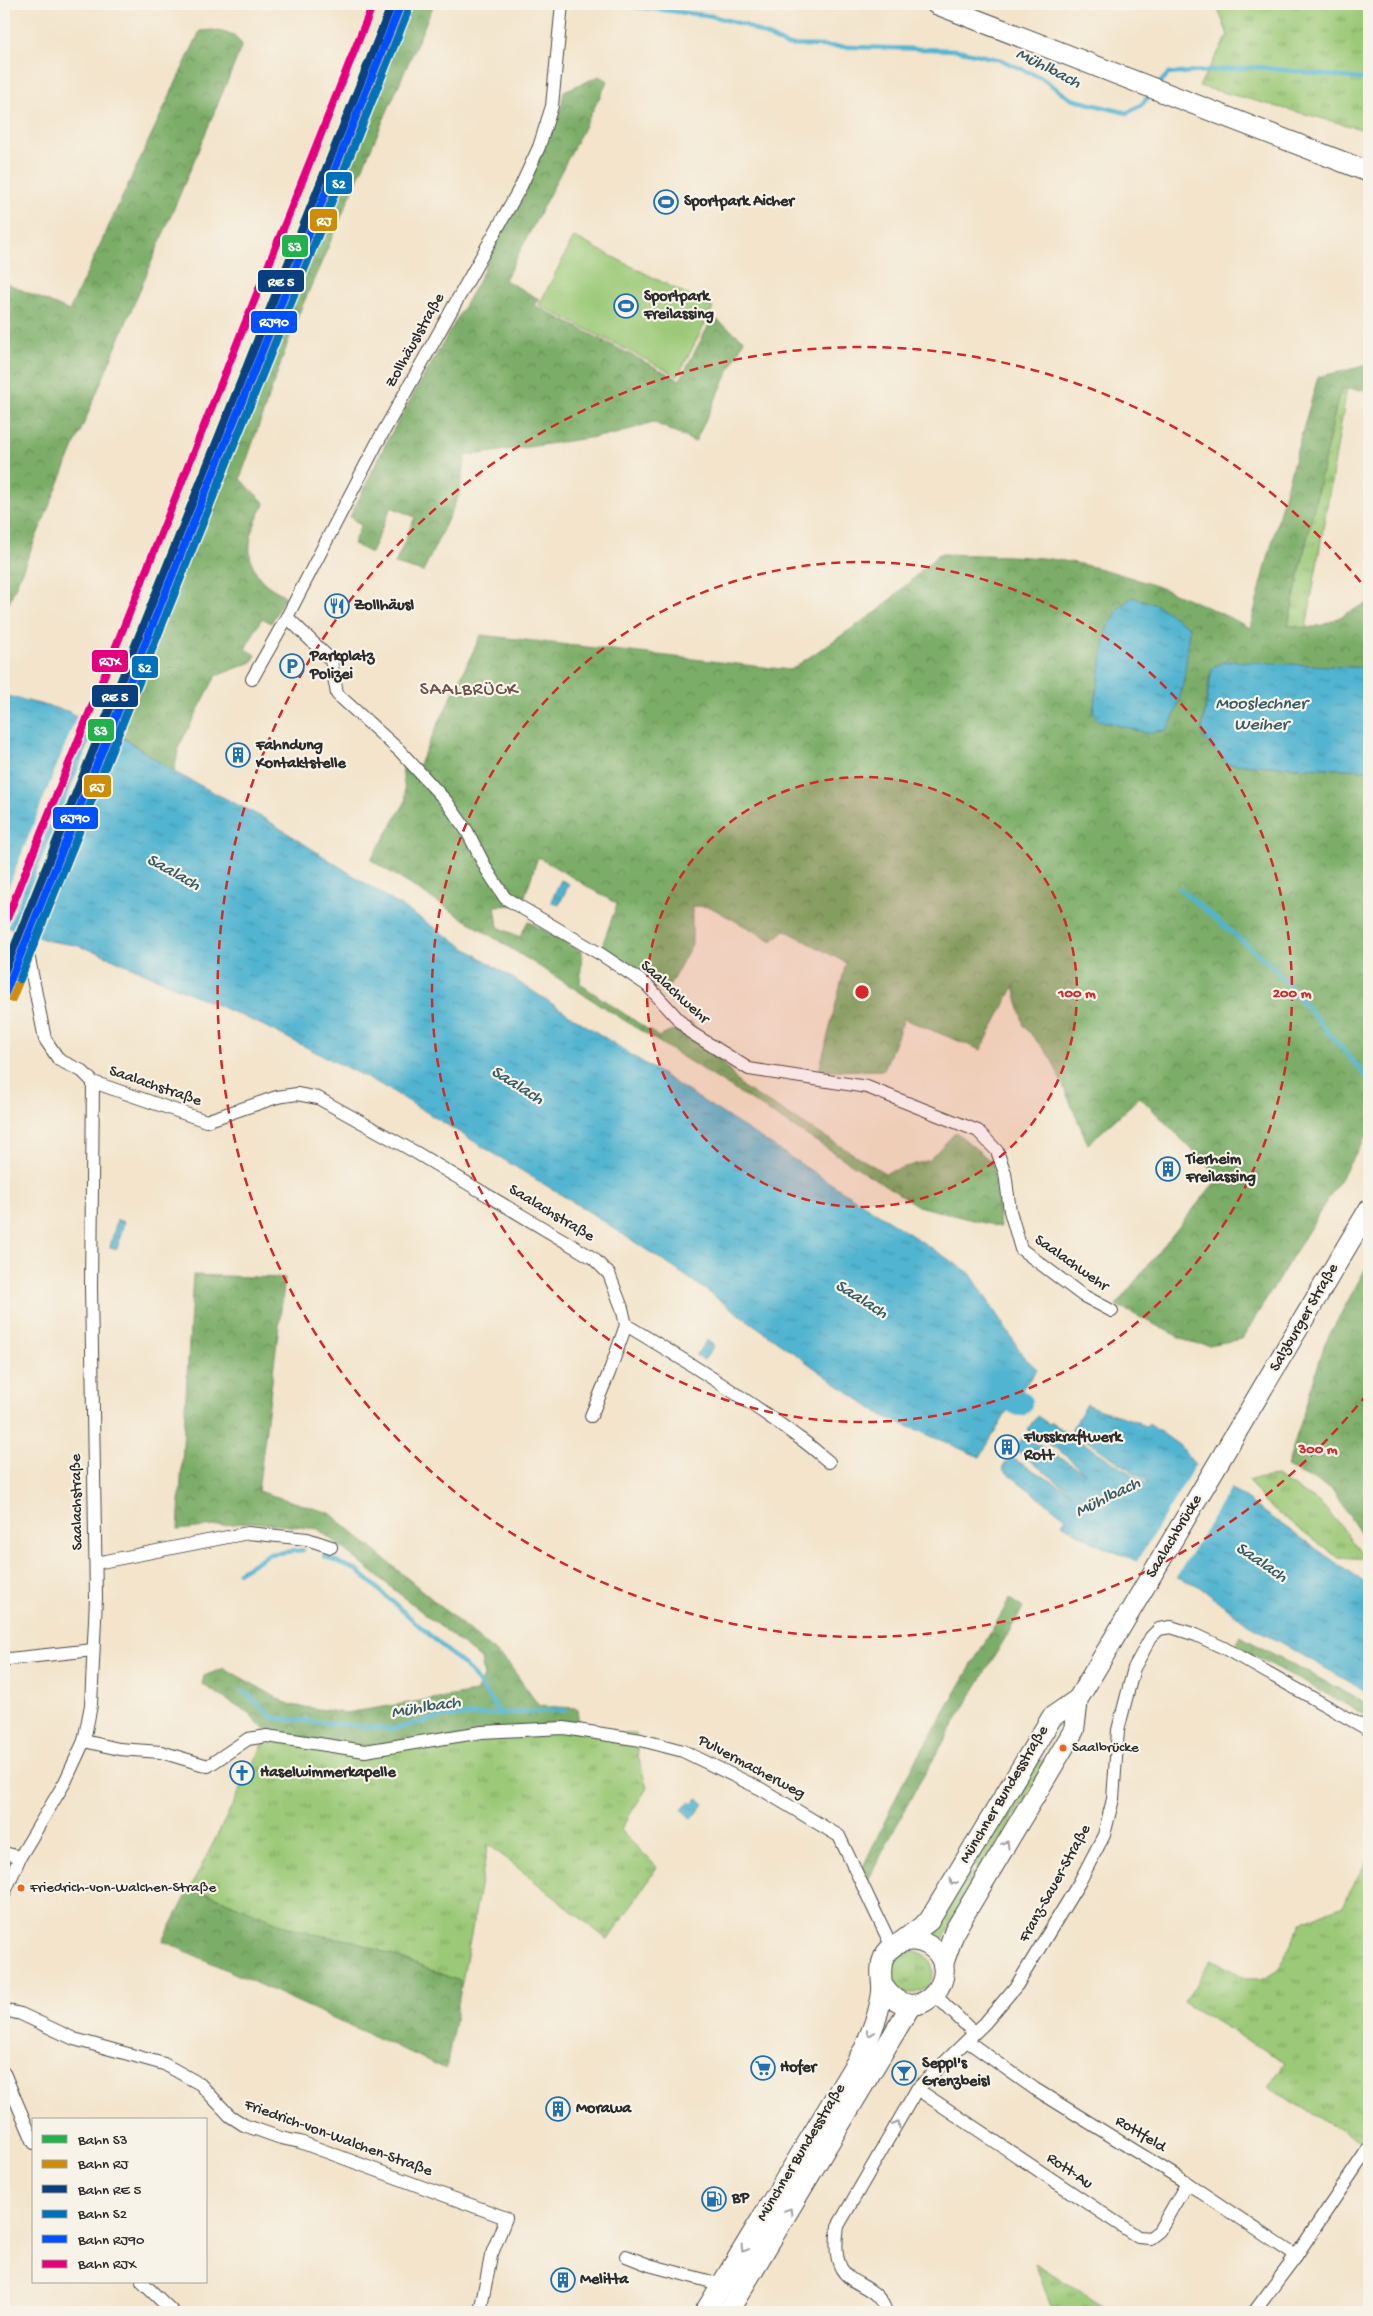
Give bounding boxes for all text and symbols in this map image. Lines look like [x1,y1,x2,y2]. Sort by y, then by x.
water label: Mühlbach [1012,44,1084,94]
line badge: S2 [325,171,353,195]
text: S2 [332,177,346,194]
sports icon: Sportpark Aicher [653,189,679,215]
place label: Sportpark Aicher [684,193,796,212]
line badge: RJ [309,208,338,232]
text: RJ [316,214,333,231]
line badge: S3 [281,234,309,258]
text: S3 [288,240,302,257]
line badge: RE 5 [257,269,305,293]
text: RE 5 [267,275,295,292]
place label: Sportpark Freilassing [643,288,714,325]
street label: Zollhäuslstraße [382,290,450,392]
sports icon: Sportpark Freilassing [613,293,639,319]
line badge: RJ90 [250,310,298,334]
text: RJ90 [258,315,289,332]
restaurant icon: Zollhäusl [324,593,350,619]
place label: Zollhäusl [354,597,415,616]
place label: Parkplatz Polizei [309,648,375,685]
line badge: RJX [91,649,129,673]
parking icon: Parkplatz Polizei [279,653,305,679]
text: RJX [98,654,123,671]
line badge: S2 [131,655,159,679]
text: S2 [138,661,152,678]
district label: SAALBRÜCK [420,679,520,702]
line badge: RE 5 [91,684,139,708]
text: RE 5 [101,690,129,707]
water label: Mooslechner Weiher [1215,694,1310,736]
line badge: S3 [87,718,115,742]
text: S3 [94,724,108,741]
place label: Fahndung Kontaktstelle [255,737,347,774]
building icon: Fahndung Kontaktstelle [225,742,251,768]
line badge: RJ [83,774,112,798]
text: RJ [89,780,106,797]
line badge: RJ90 [52,806,99,830]
text: RJ90 [59,811,90,828]
water label: Saalach [143,850,204,896]
street label: Saalachwehr [635,957,714,1030]
centre of rings [853,983,871,1001]
text: 100 m [1057,985,1096,1003]
text: 200 m [1273,985,1312,1003]
street label: Saalachstraße [106,1062,204,1112]
water label: Saalach [487,1062,547,1110]
place label: Tierheim Freilassing [1184,1151,1256,1188]
building icon: Tierheim Freilassing [1155,1156,1181,1182]
street label: Saalachstraße [505,1181,598,1247]
street label: Saalachwehr [1030,1231,1113,1297]
street label: Salzburger Straße [1266,1260,1344,1375]
water label: Saalach [831,1276,891,1324]
place label: Flusskraftwerk Rott [1023,1428,1123,1466]
building icon: Flusskraftwerk Rott [994,1434,1020,1460]
text: 300 m [1297,1441,1338,1459]
street label: Saalachstraße [68,1453,88,1550]
water label: Mühlbach [1072,1473,1144,1523]
street label: Saalachbrücke [1143,1491,1208,1582]
water label: Saalach [1231,1538,1291,1588]
water label: Mühlbach [390,1692,462,1724]
street label: Münchner Bundesstraße [956,1722,1054,1867]
street label: Pulvermacherweg [693,1731,808,1804]
place label: Saalbrücke [1072,1739,1139,1757]
marker: Saalbrücke [1058,1743,1068,1753]
church icon: Haselwimmerkapelle [229,1760,255,1786]
place label: Haselwimmerkapelle [260,1764,396,1783]
street label: Franz-Sauer-Straße [1015,1821,1097,1947]
one-way arrow [1000,1840,1010,1849]
one-way arrow [950,1877,960,1886]
place label: Friedrich-von-Walchen-Straße [29,1879,216,1897]
marker: Friedrich-von-Walchen-Straße [16,1883,26,1893]
one-way arrow [866,2028,876,2037]
supermarket icon: Hofer [750,2055,776,2081]
place label: Seppl's Grenzbeisl [922,2055,991,2092]
place label: Hofer [780,2058,819,2078]
bar icon: Seppl's Grenzbeisl [891,2060,917,2086]
street label: Münchner Bundesstraße [753,2080,851,2225]
street label: Friedrich-von-Walchen-Straße [241,2096,435,2182]
building icon: Morawa [545,2096,571,2122]
place label: Morawa [576,2100,632,2119]
street label: Rottfeld [1111,2112,1170,2158]
legend [32,2118,208,2284]
one-way arrow [890,2120,900,2129]
text: Bahn S3 [77,2132,128,2150]
street label: Rott-Au [1042,2150,1096,2195]
text: Bahn RJ [77,2156,130,2174]
text: Bahn RE 5 [77,2182,141,2200]
fuel station icon: BP [701,2186,727,2212]
place label: BP [731,2190,750,2209]
text: Bahn S2 [77,2206,127,2224]
one-way arrow [782,2207,792,2216]
text: Bahn RJ90 [77,2232,145,2250]
one-way arrow [741,2243,750,2252]
text: Bahn RJX [77,2256,138,2274]
building icon: Melitta [550,2267,576,2293]
place label: Melitta [580,2271,629,2290]

